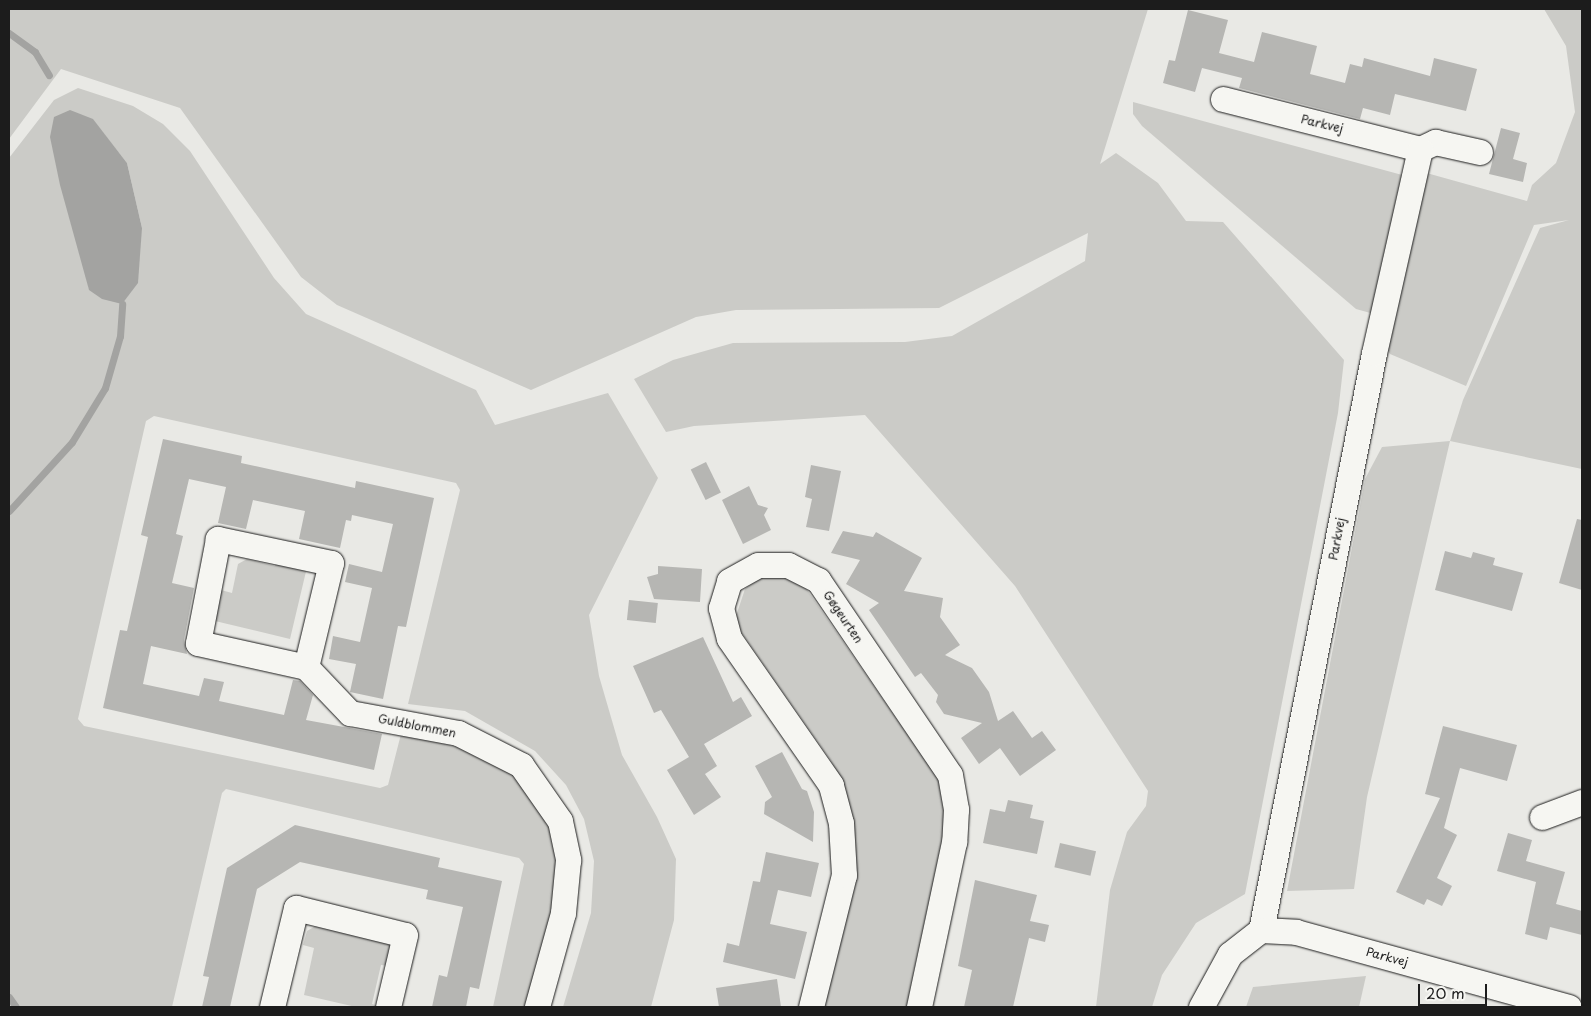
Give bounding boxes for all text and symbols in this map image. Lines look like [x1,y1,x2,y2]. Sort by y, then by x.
street label: Parkvej [1299,112,1345,136]
street label: Parkvej [1326,517,1348,561]
street label: Gøgeurten [820,588,866,646]
street label: Guldblommen [377,711,457,741]
street label: Parkvej [1364,944,1410,970]
scale bar [1421,974,1490,1006]
text: 20 m [1426,981,1465,1004]

